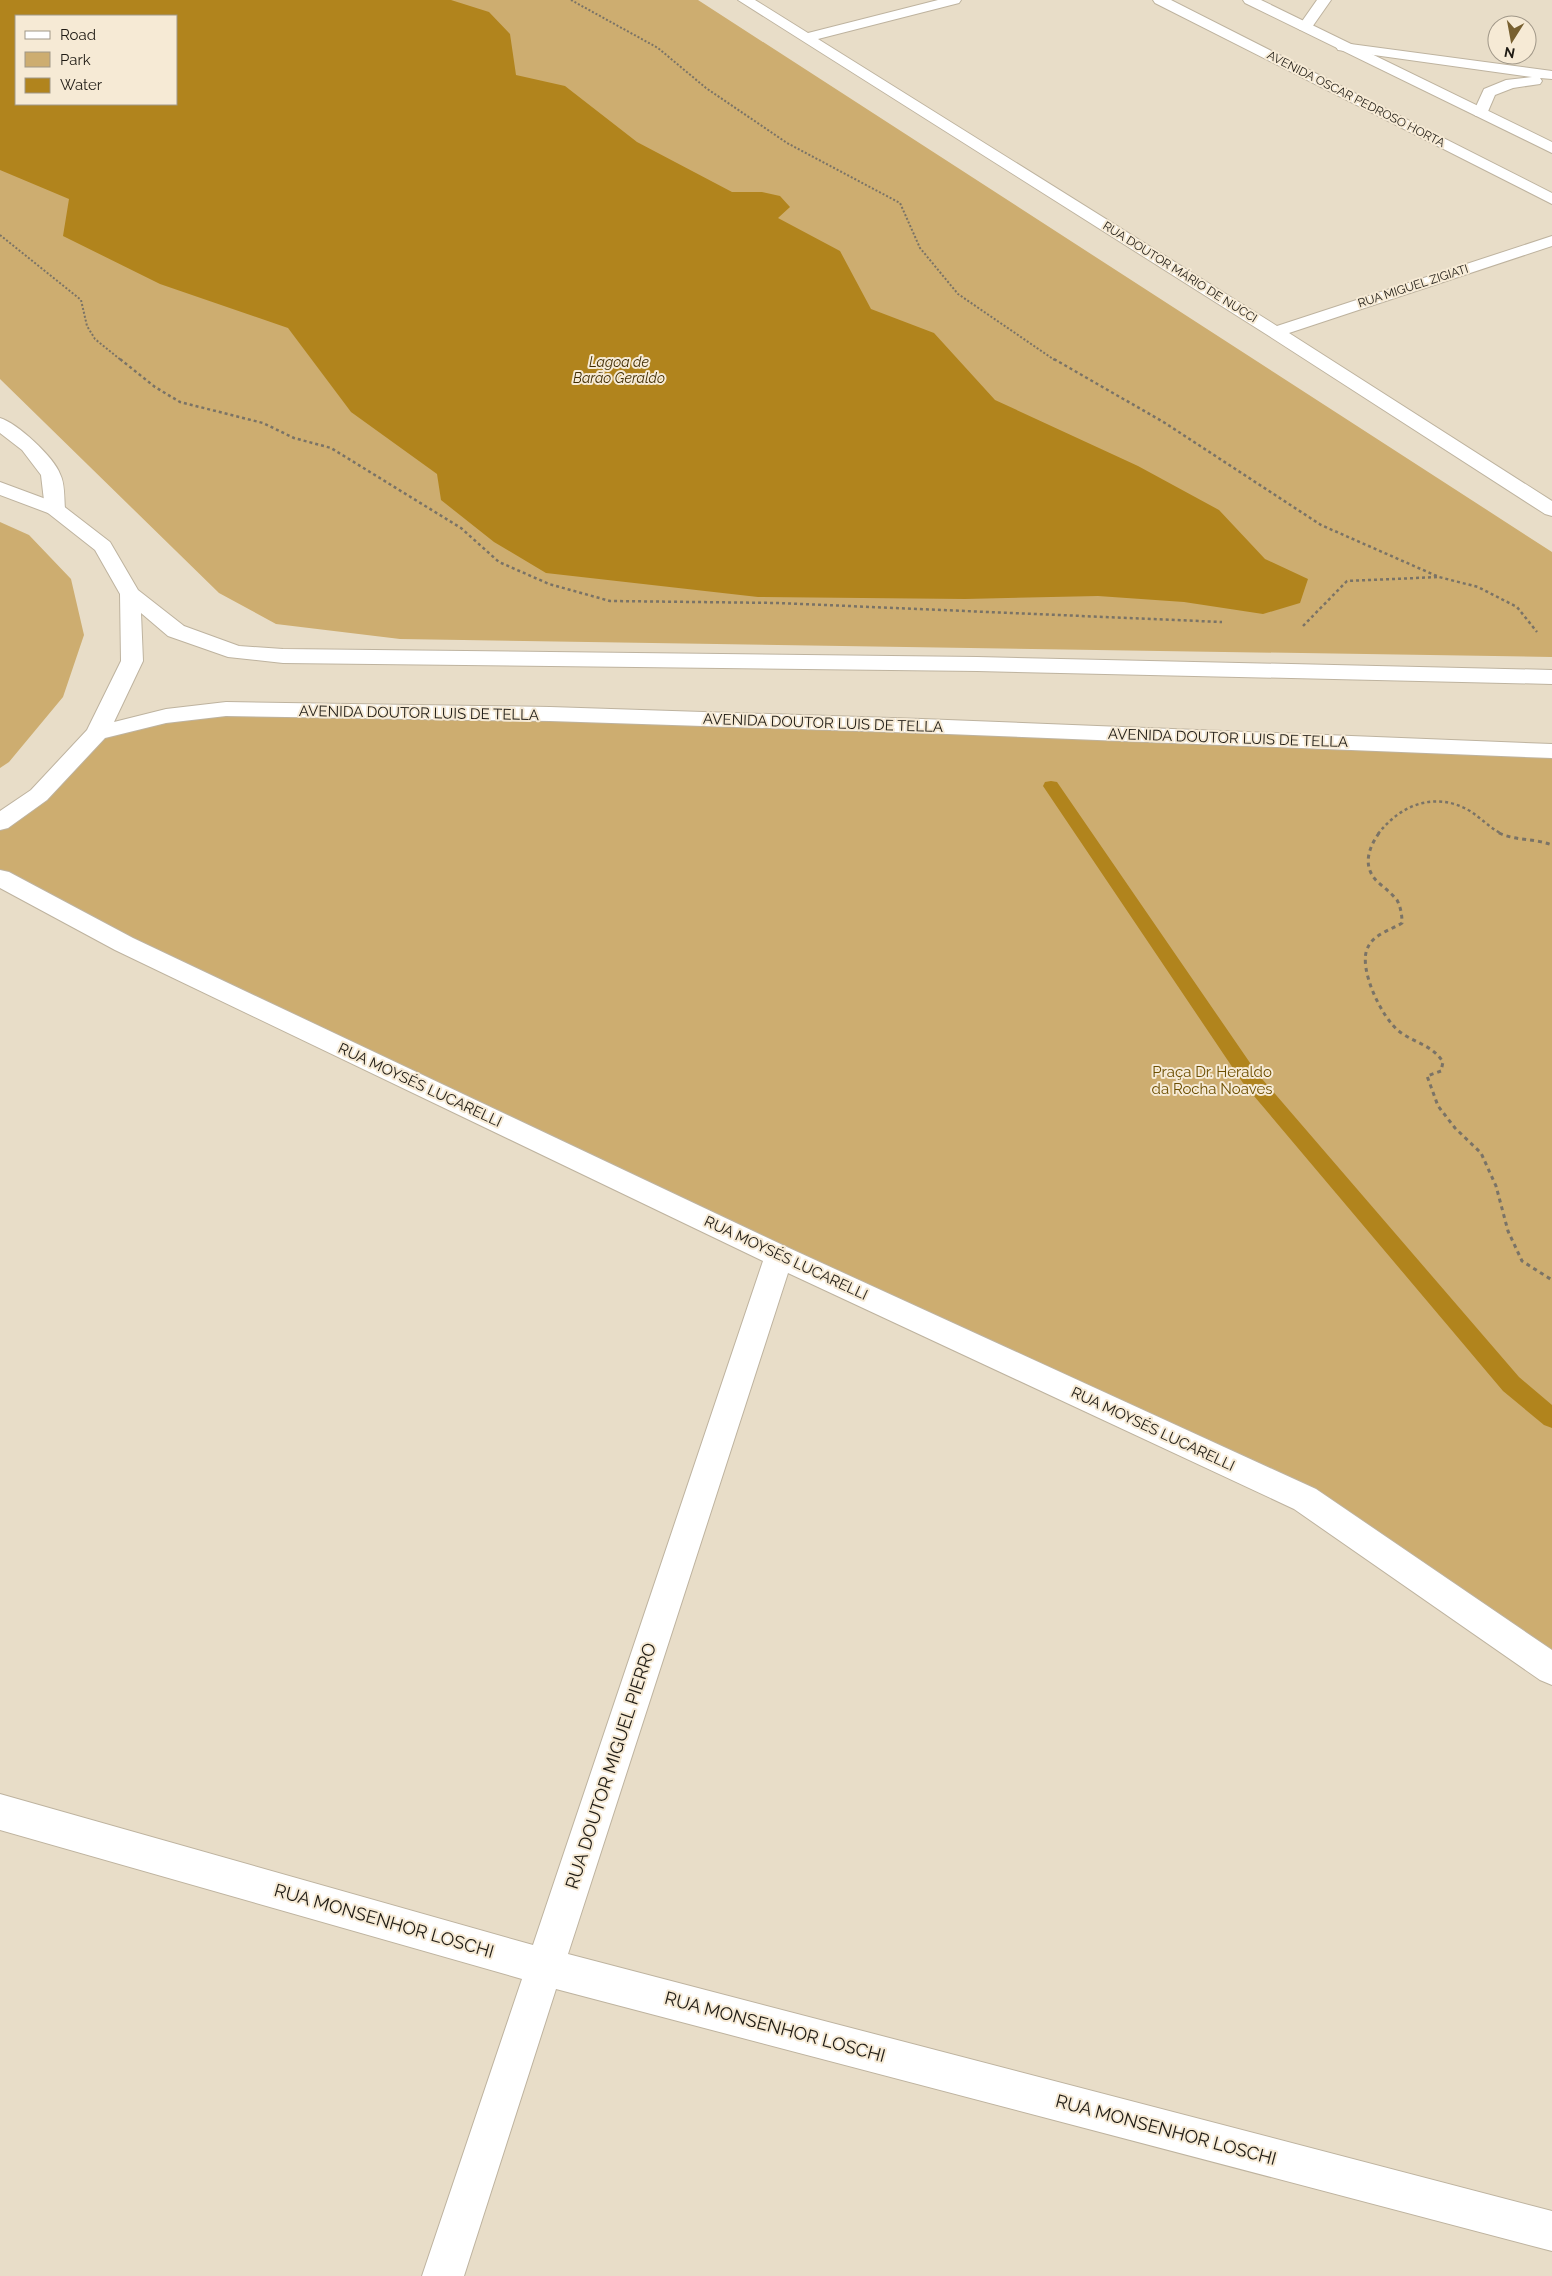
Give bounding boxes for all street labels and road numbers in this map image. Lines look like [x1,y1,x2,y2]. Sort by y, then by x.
street label: AVENIDA OSCAR PEDROSO HORTA [1265,48,1447,150]
street label: RUA DOUTOR MÁRIO DE NUCCI [1100,219,1260,325]
street label: RUA MIGUEL ZIGIATI [1356,262,1470,310]
street label: AVENIDA DOUTOR LUIS DE TELLA [299,702,539,724]
street label: AVENIDA DOUTOR LUIS DE TELLA [703,710,943,736]
street label: AVENIDA DOUTOR LUIS DE TELLA [1108,725,1348,751]
street label: RUA MOYSÉS LUCARELLI [335,1039,505,1131]
street label: RUA MOYSÉS LUCARELLI [701,1212,871,1304]
street label: RUA MOYSÉS LUCARELLI [1068,1383,1238,1475]
street label: RUA DOUTOR MIGUEL PIERRO [561,1640,660,1891]
street label: RUA MONSENHOR LOSCHI [272,1879,496,1962]
street label: RUA MONSENHOR LOSCHI [662,1987,888,2066]
street label: RUA MONSENHOR LOSCHI [1053,2090,1279,2169]

